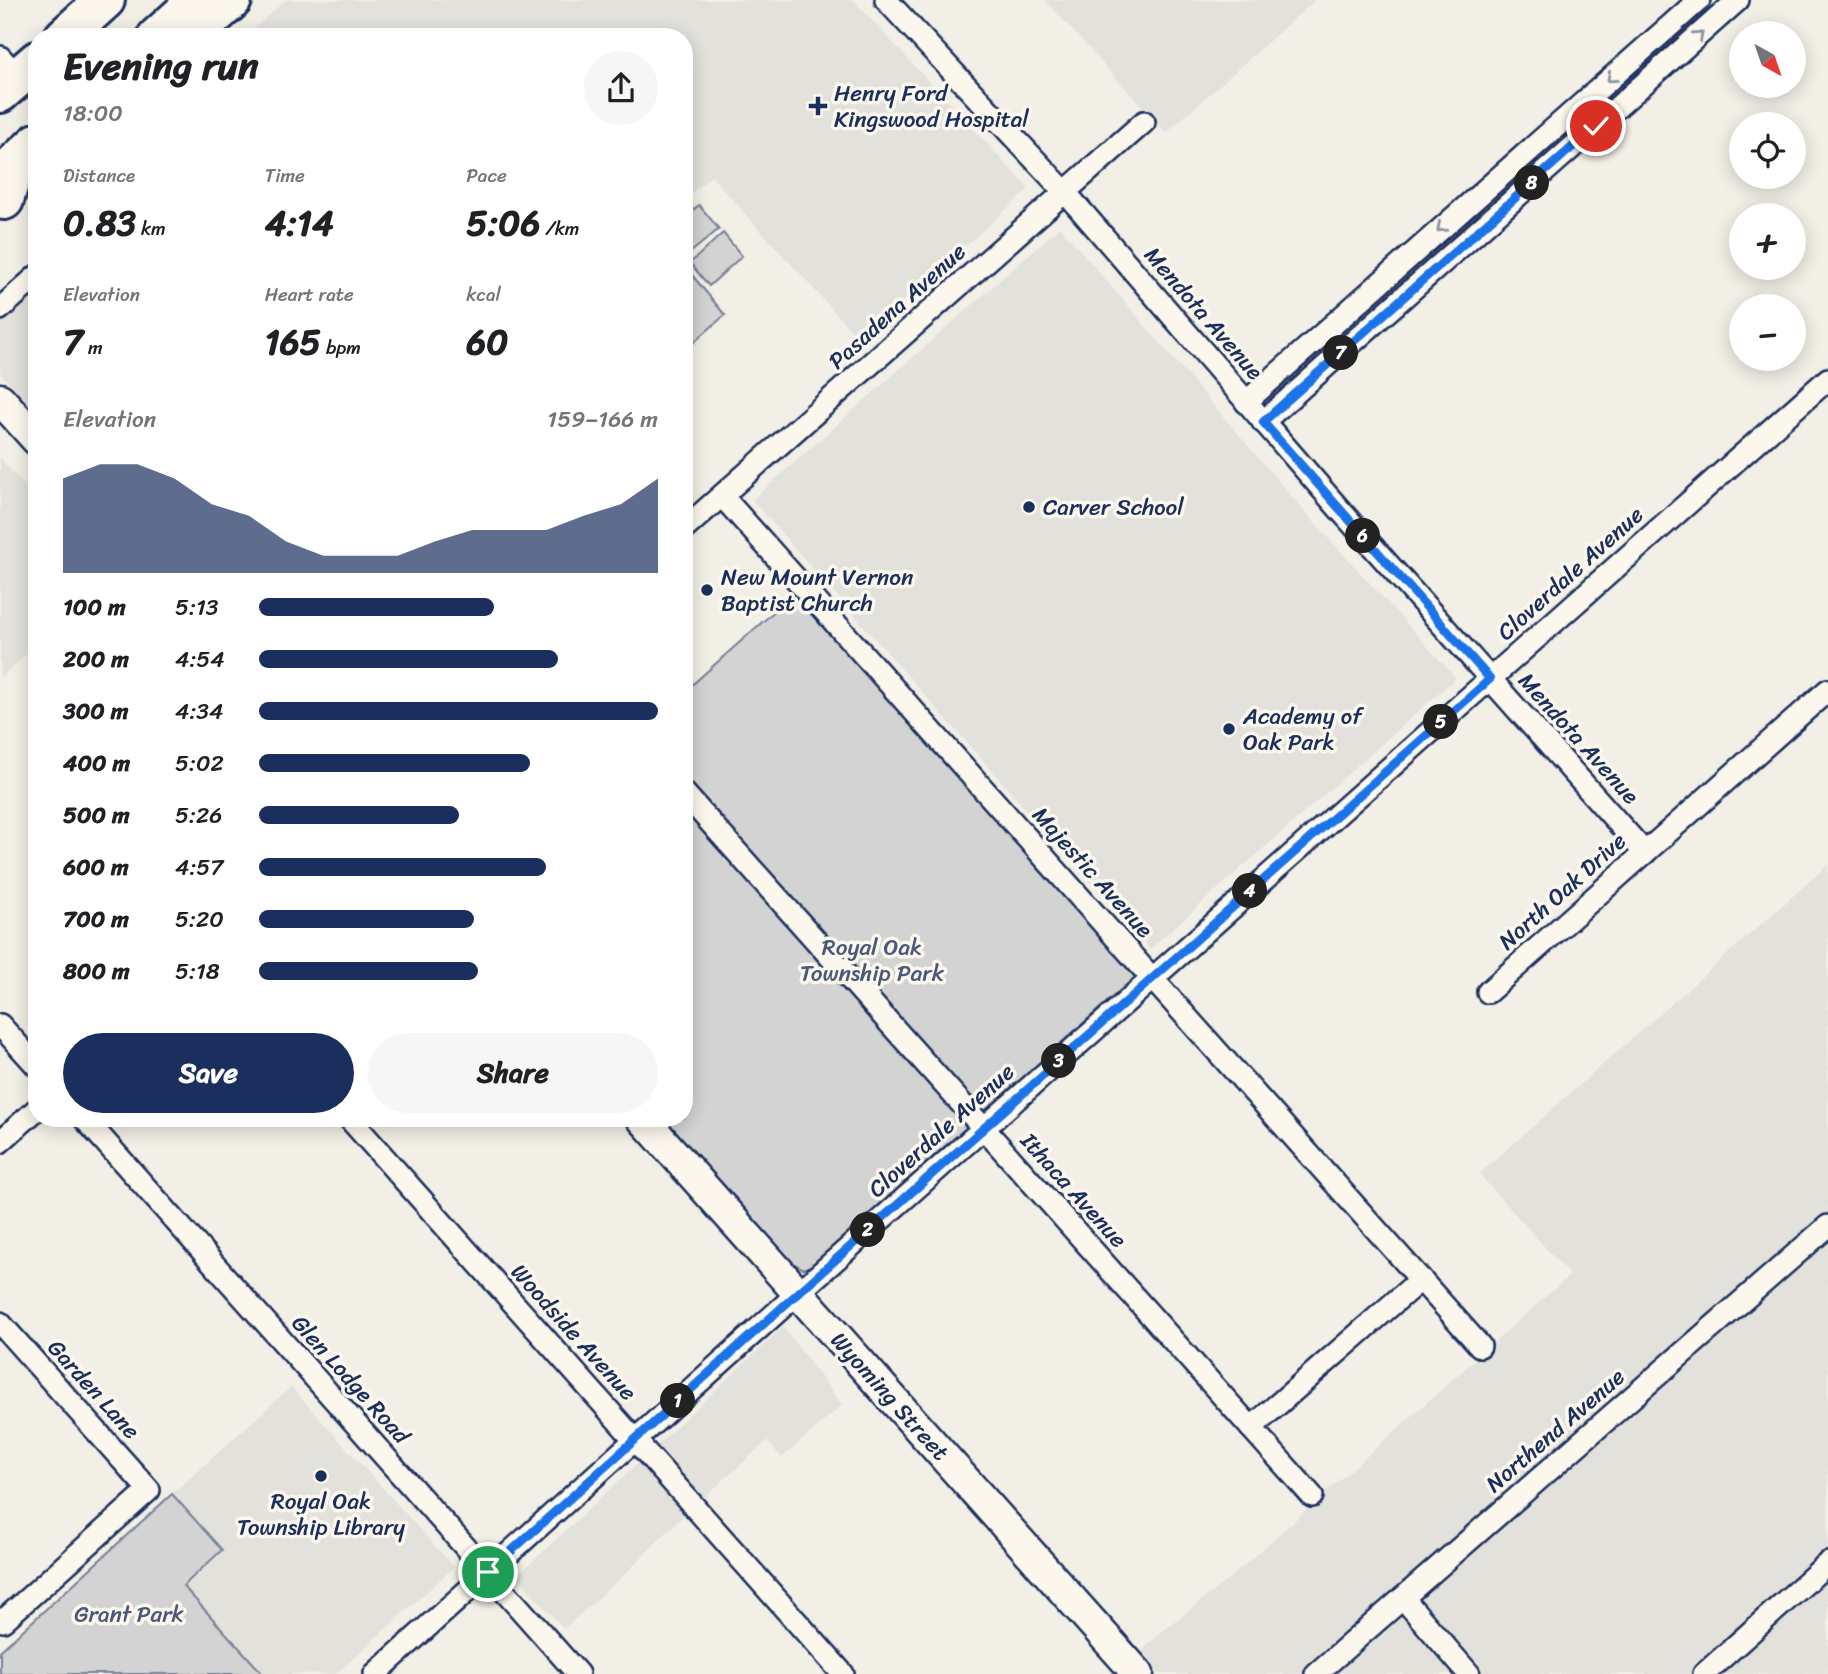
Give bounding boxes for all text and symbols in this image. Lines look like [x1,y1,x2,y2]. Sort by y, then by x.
north arrow [1729,21,1806,98]
map controls [1729,21,1806,371]
one-way arrow [1690,31,1703,43]
text: Evening run [63,33,259,100]
button: share [584,51,658,125]
one-way arrow [1606,70,1619,82]
place label: Henry Ford Kingswood Hospital [834,73,1029,140]
text: 18:00 [63,93,123,134]
marker: Henry Ford Kingswood Hospital [808,96,828,116]
pin [1566,96,1626,156]
icon: check [1577,107,1615,145]
button: locate [1729,112,1806,189]
text: Distance [63,159,135,192]
text: Time [265,159,305,192]
text: Pace [466,159,507,192]
pin: 8 [1514,166,1550,200]
text: 8 [1526,166,1537,199]
text: 0.83 [63,192,136,254]
text: 4:14 [265,192,334,254]
text: 5:06 [466,192,540,254]
button: + [1729,203,1806,280]
text: km [136,212,166,245]
text: /km [540,212,579,245]
one-way arrow [1436,220,1449,233]
street label: Pasadena Avenue [819,232,976,380]
street label: Mendota Avenue [1133,237,1274,390]
text: Elevation [63,278,140,311]
text: Heart rate [265,278,354,311]
text: kcal [466,278,501,311]
button: − [1729,294,1806,371]
text: 7 [63,311,83,373]
text: 165 [265,311,321,373]
text: 60 [466,311,508,373]
text: m [83,331,103,364]
text: bpm [321,331,361,364]
pin: 7 [1324,336,1358,370]
text: 7 [1335,336,1346,369]
text: Elevation [63,399,156,440]
text: 159–166 m [547,399,658,440]
place label: Carver School [1043,487,1184,528]
street label: Cloverdale Avenue [1487,496,1654,651]
marker: Carver School [1021,499,1037,515]
pin: 6 [1346,518,1380,554]
text: 6 [1357,519,1368,552]
place label: New Mount Vernon Baptist Church [721,557,914,624]
marker: New Mount Vernon Baptist Church [699,582,715,598]
text: 100 m [63,587,126,628]
text: 5:13 [175,587,219,628]
text: 200 m [63,639,129,680]
text: 4:54 [175,639,225,680]
street label: Mendota Avenue [1508,663,1650,814]
text: 300 m [63,691,128,732]
text: 4:34 [175,691,223,732]
place label: Academy of Oak Park [1242,696,1365,763]
pin: 5 [1424,704,1458,740]
text: 5 [1435,705,1446,738]
marker: Academy of Oak Park [1221,721,1237,737]
text: 400 m [63,743,130,784]
text: 5:02 [175,743,224,784]
text: 500 m [63,795,130,836]
text: 5:26 [175,795,222,836]
street label: Majestic Avenue [1022,797,1164,948]
street label: North Oak Drive [1488,822,1636,961]
text: 600 m [63,847,129,888]
text: 4:57 [175,847,224,888]
pin: 4 [1232,874,1268,908]
text: 4 [1244,874,1255,907]
text: 700 m [63,899,129,940]
text: 5:20 [175,899,224,940]
park label: Royal Oak Township Park [800,927,945,994]
text: 800 m [63,951,130,992]
text: 5:18 [175,951,220,992]
button: Save [63,1033,354,1113]
button: Share [368,1033,658,1113]
pin: 3 [1042,1044,1076,1078]
text: 3 [1053,1044,1064,1077]
street label: Cloverdale Avenue [858,1053,1025,1208]
street label: Ithaca Avenue [1009,1122,1138,1258]
pin: 2 [850,1212,886,1248]
text: 2 [862,1213,873,1246]
street label: Woodside Avenue [500,1254,647,1411]
street label: Glen Lodge Road [281,1305,422,1455]
street label: Wyoming Street [820,1322,959,1471]
street label: Garden Lane [37,1330,151,1449]
street label: Northend Avenue [1476,1357,1635,1503]
pin: 1 [660,1384,696,1418]
text: 1 [673,1384,682,1417]
marker: Royal Oak Township Library [313,1468,329,1484]
place label: Royal Oak Township Library [237,1481,405,1548]
pin [458,1542,518,1602]
icon: arrive [469,1553,507,1591]
park label: Grant Park [74,1594,184,1635]

